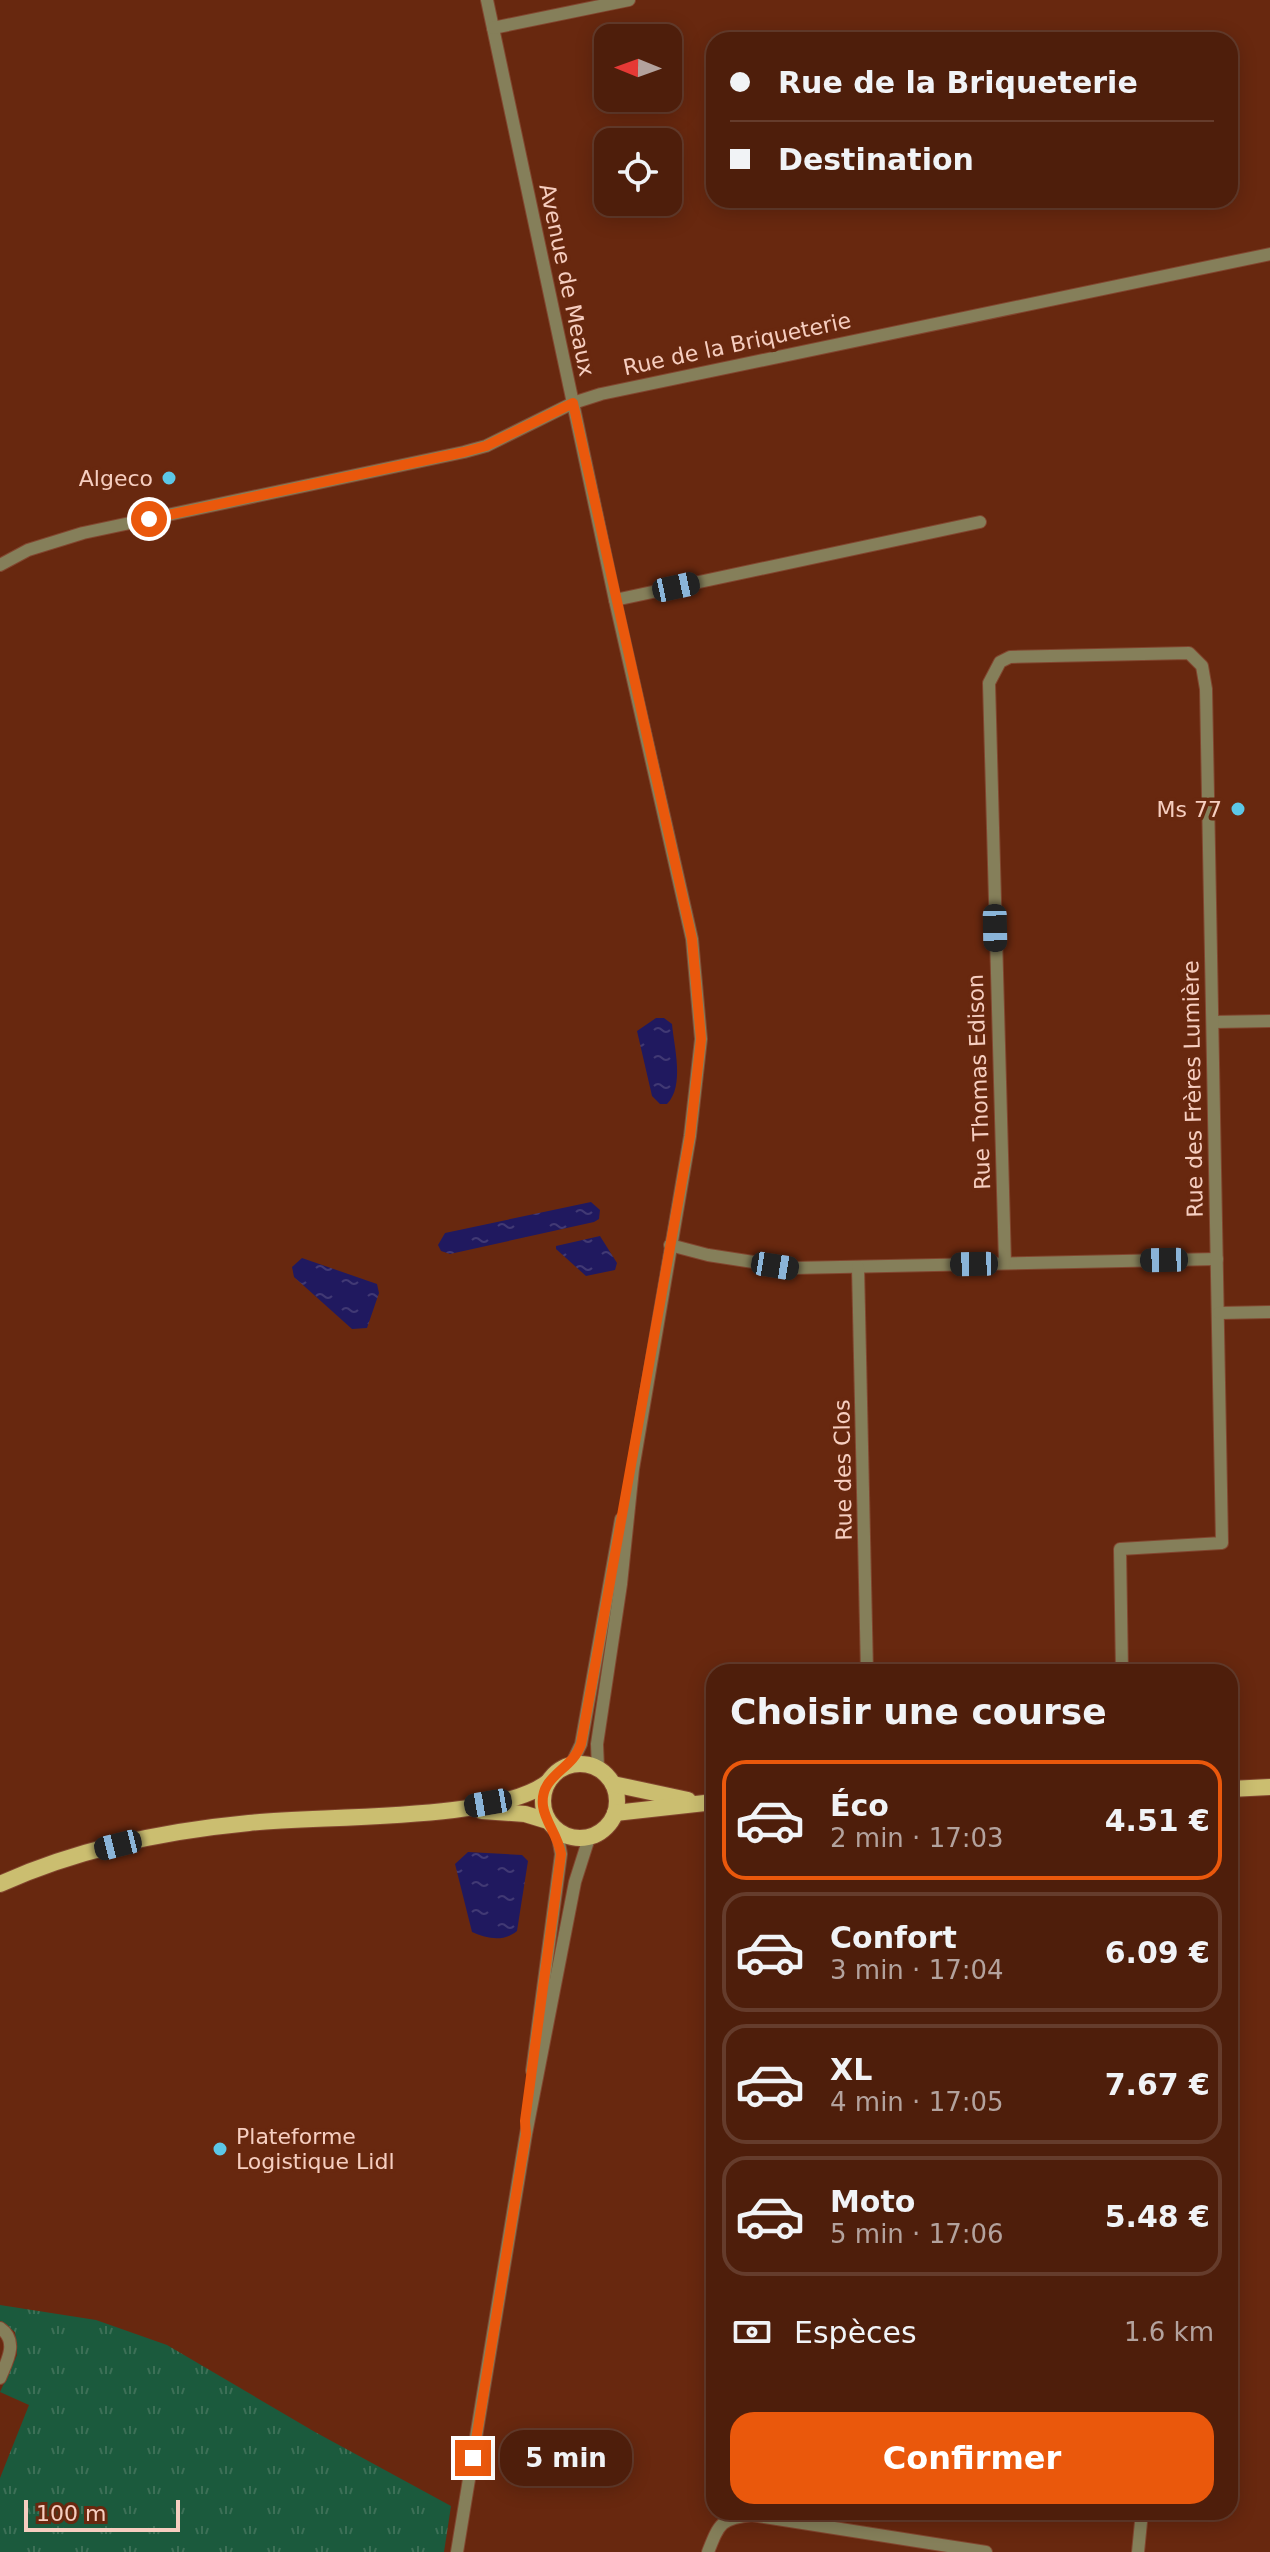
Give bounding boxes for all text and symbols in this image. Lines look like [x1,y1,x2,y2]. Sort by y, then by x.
north arrow [594,24,682,112]
map controls [594,24,682,216]
text: Rue de la Briqueterie [778,65,1138,100]
button: locate [594,128,682,216]
text: Destination [778,142,974,177]
street label: Avenue de Meaux [534,181,600,379]
street label: Rue de la Briqueterie [621,308,853,380]
place label: Algeco [79,466,153,491]
marker: Algeco [160,469,178,487]
route start [131,501,167,537]
car [650,570,702,604]
place label: Ms 77 [1157,797,1222,822]
marker: Ms 77 [1229,800,1247,818]
car [983,904,1007,952]
street label: Rue des Frères Lumière [1178,960,1208,1218]
street label: Rue Thomas Edison [963,974,995,1190]
car [1140,1248,1188,1272]
car [749,1250,801,1282]
car [950,1252,998,1276]
street label: Rue des Clos [829,1399,857,1541]
text: Choisir une course [730,1691,1107,1732]
icon: car [734,1784,806,1856]
car [462,1787,514,1819]
text: Éco [830,1788,889,1823]
text: 4.51 € [1105,1803,1210,1838]
text: 2 min · 17:03 [830,1823,1004,1853]
car [92,1828,144,1862]
icon: car [734,1916,806,1988]
text: Confort [830,1920,957,1955]
text: 6.09 € [1105,1935,1210,1970]
text: 3 min · 17:04 [830,1955,1004,1985]
icon: car [734,2048,806,2120]
text: XL [830,2052,872,2087]
text: 7.67 € [1105,2067,1210,2102]
text: 4 min · 17:05 [830,2087,1004,2117]
place label: Plateforme Logistique Lidl [236,2124,395,2174]
marker: Plateforme Logistique Lidl [211,2140,229,2158]
icon: car [734,2180,806,2252]
text: Moto [830,2184,915,2219]
text: 5.48 € [1105,2199,1210,2234]
text: 5 min · 17:06 [830,2219,1004,2249]
icon: cash [730,2310,774,2354]
text: Espèces [794,2315,917,2350]
text: 1.6 km [1124,2317,1214,2347]
button: Confirmer [730,2412,1214,2504]
callout: 5 min [501,2430,633,2486]
route end [455,2440,491,2476]
text: 5 min [525,2443,607,2473]
scale bar [24,2496,180,2532]
text: 100 m [36,2501,106,2526]

